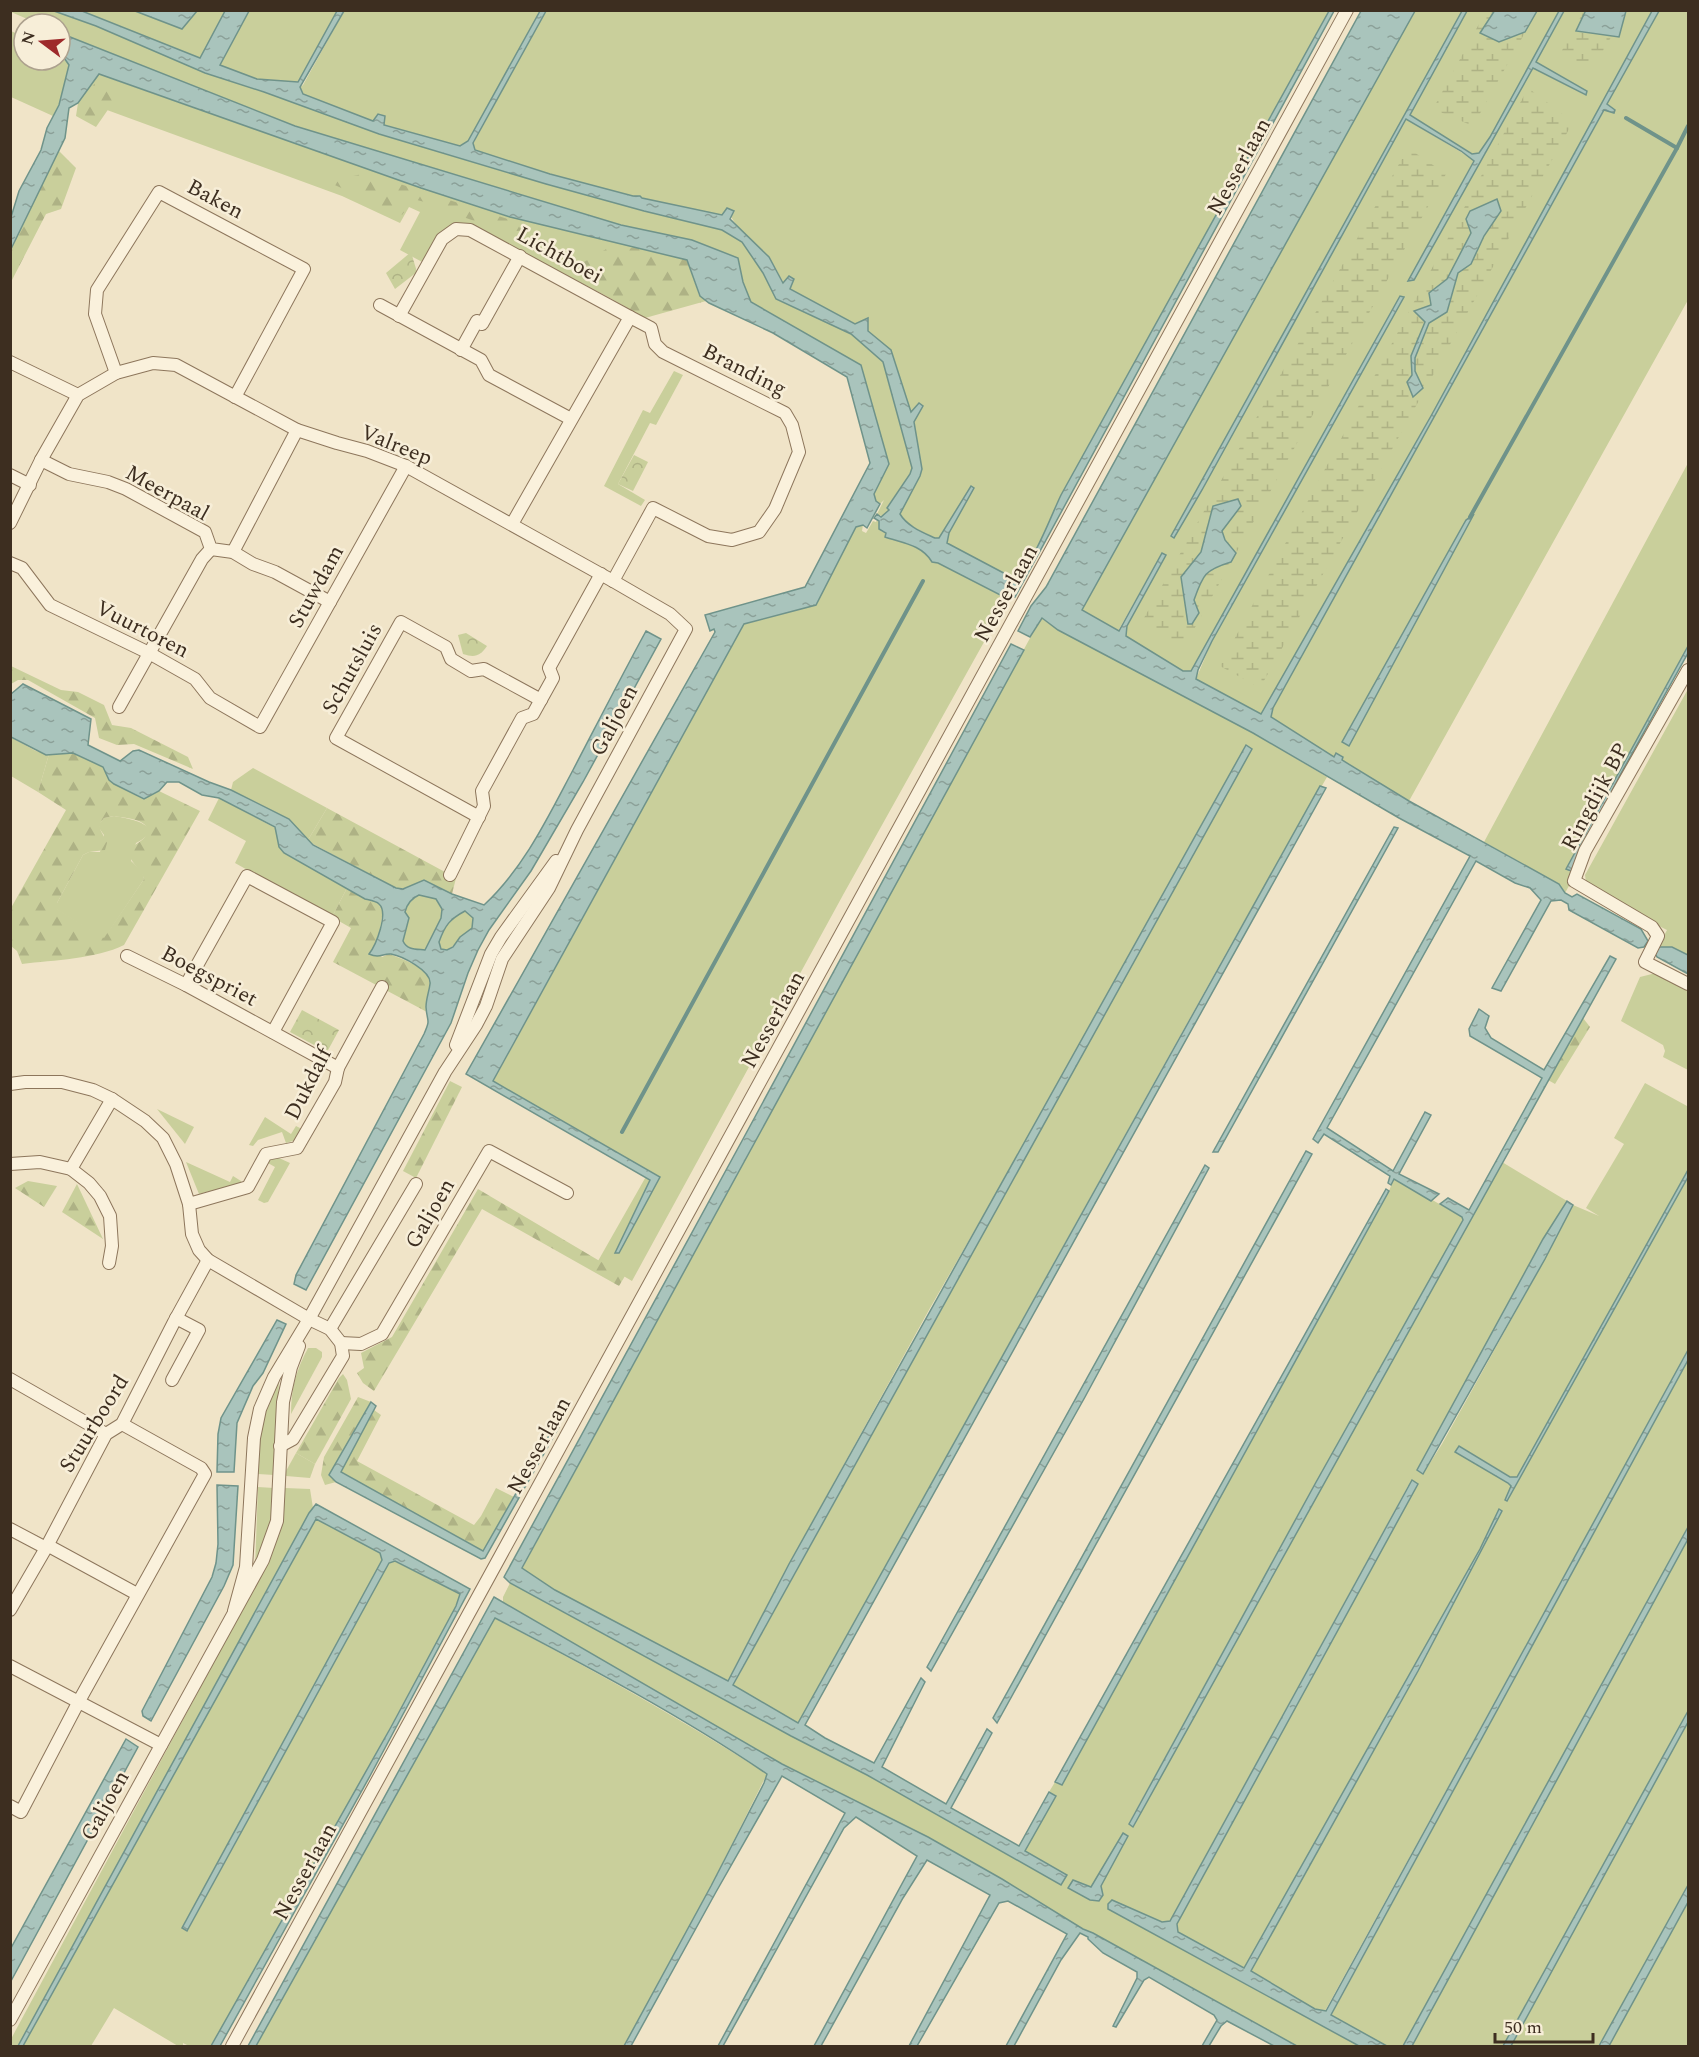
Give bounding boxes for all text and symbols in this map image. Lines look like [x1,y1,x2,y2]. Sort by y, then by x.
north arrow [12,12,72,72]
text: N [15,29,42,48]
street label: Nesserlaan [1199,112,1280,222]
street label: Baken [181,171,250,228]
street label: Lichtboei [510,218,608,292]
street label: Branding [696,335,792,406]
street label: Valreep [356,416,437,475]
street label: Meerpaal [119,457,215,530]
street label: Stuwdam [280,539,353,634]
street label: Nesserlaan [966,539,1047,649]
street label: Vuurtoren [90,592,195,667]
street label: Schutsluis [314,617,391,721]
street label: Galjoen [582,679,647,762]
street label: Ringdijk BP [1553,737,1638,857]
street label: Boegspriet [155,937,264,1016]
street label: Nesserlaan [733,965,814,1075]
street label: Dukdalf [276,1040,341,1126]
street label: Galjoen [397,1172,464,1255]
street label: Stuurboord [51,1368,138,1479]
street label: Nesserlaan [499,1391,580,1501]
street label: Galjoen [72,1764,138,1847]
street label: Nesserlaan [265,1817,346,1927]
scale bar [1495,2006,1592,2044]
text: 50 m [1504,2014,1542,2041]

